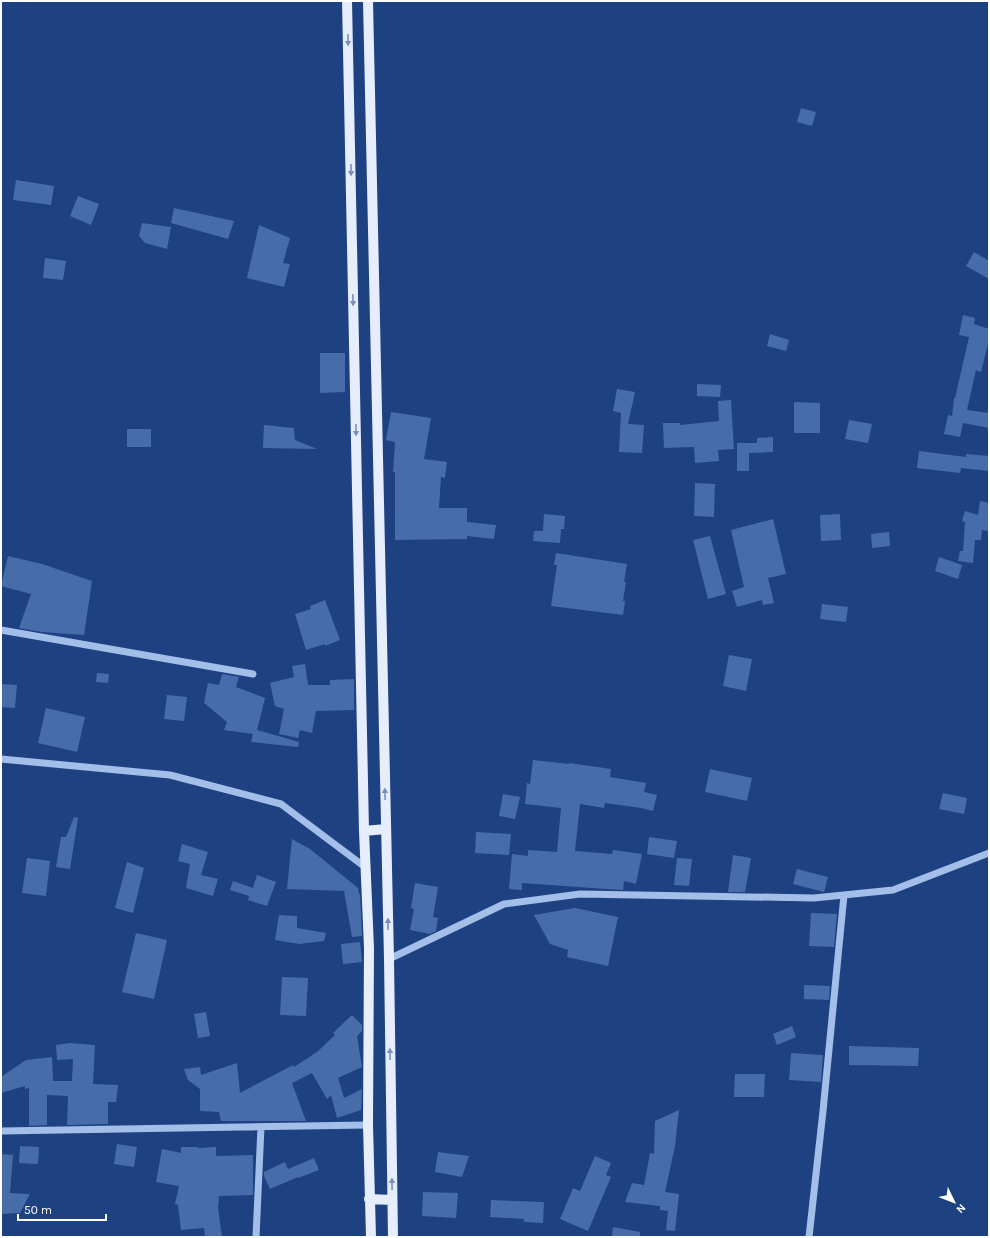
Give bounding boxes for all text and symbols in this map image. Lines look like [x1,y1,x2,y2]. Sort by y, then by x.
one-way arrow [345,34,351,47]
one-way arrow [347,164,354,176]
one-way arrow [350,294,356,307]
one-way arrow [353,424,359,437]
one-way arrow [382,788,389,800]
one-way arrow [385,917,391,930]
one-way arrow [387,1047,393,1060]
one-way arrow [389,1177,395,1190]
north arrow [934,1182,974,1222]
scale bar [18,1196,106,1222]
text: N [954,1201,968,1216]
text: 50 m [24,1203,52,1217]

